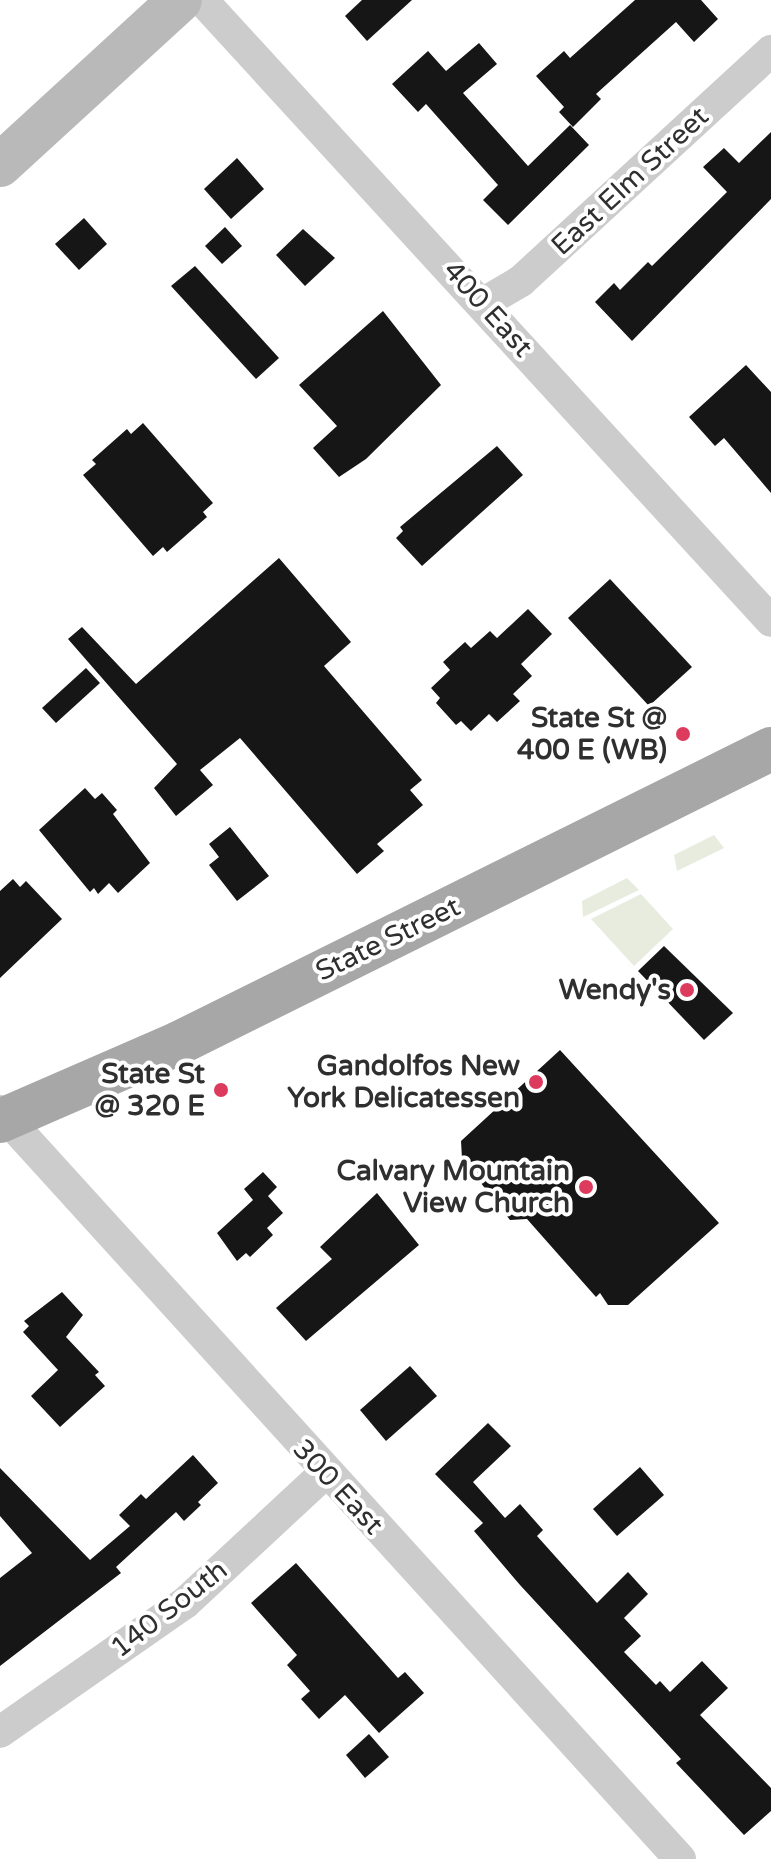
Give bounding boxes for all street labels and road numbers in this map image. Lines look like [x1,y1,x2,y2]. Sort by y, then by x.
street label: East Elm Street [544,100,716,262]
street label: 400 East [436,254,540,364]
street label: State Street [310,890,466,988]
street label: 300 East [286,1433,390,1541]
street label: 140 South [104,1553,234,1665]

